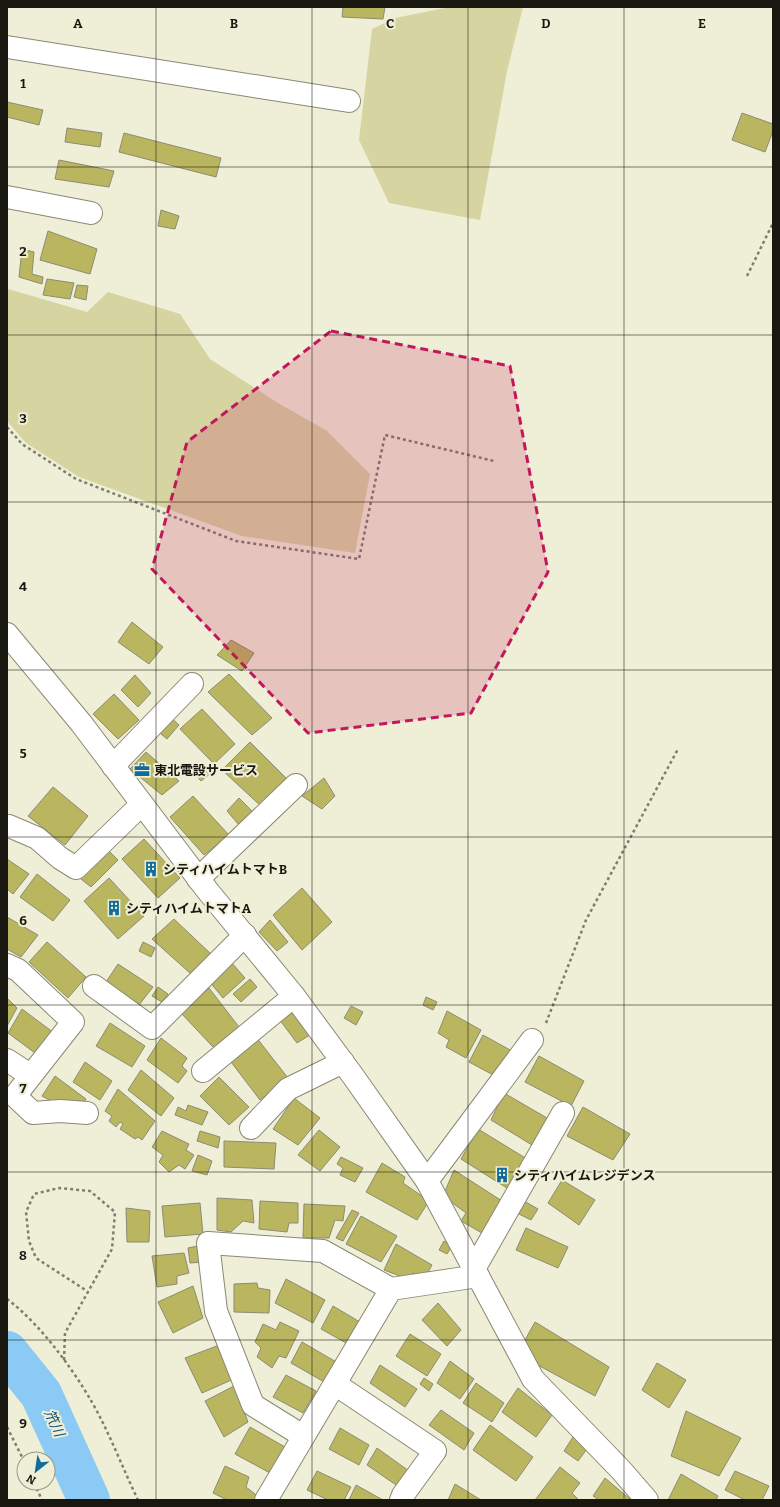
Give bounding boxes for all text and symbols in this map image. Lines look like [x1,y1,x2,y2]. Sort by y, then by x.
text: A [73,16,83,31]
text: B [230,16,238,31]
text: C [386,16,394,31]
text: D [541,16,551,31]
text: E [698,16,706,31]
text: 1 [20,76,26,91]
text: 2 [19,244,27,259]
text: 3 [19,411,27,426]
text: 4 [19,579,27,594]
text: 5 [19,746,27,761]
office icon: 東北電設サービス [133,761,151,779]
place label: 東北電設サービス [154,763,258,778]
building icon: シティハイムトマトB [142,860,160,878]
place label: シティハイムトマトB [163,862,287,877]
building icon: シティハイムトマトA [105,899,123,917]
place label: シティハイムトマトA [126,901,252,916]
text: 6 [19,913,27,928]
text: 7 [20,1081,27,1096]
building icon: シティハイムレジデンス [493,1166,511,1184]
place label: シティハイムレジデンス [514,1168,655,1183]
text: 8 [19,1248,27,1263]
water label: 笊川 [40,1407,68,1441]
text: 9 [19,1416,27,1431]
north arrow [16,1451,56,1491]
text: N [24,1471,38,1487]

